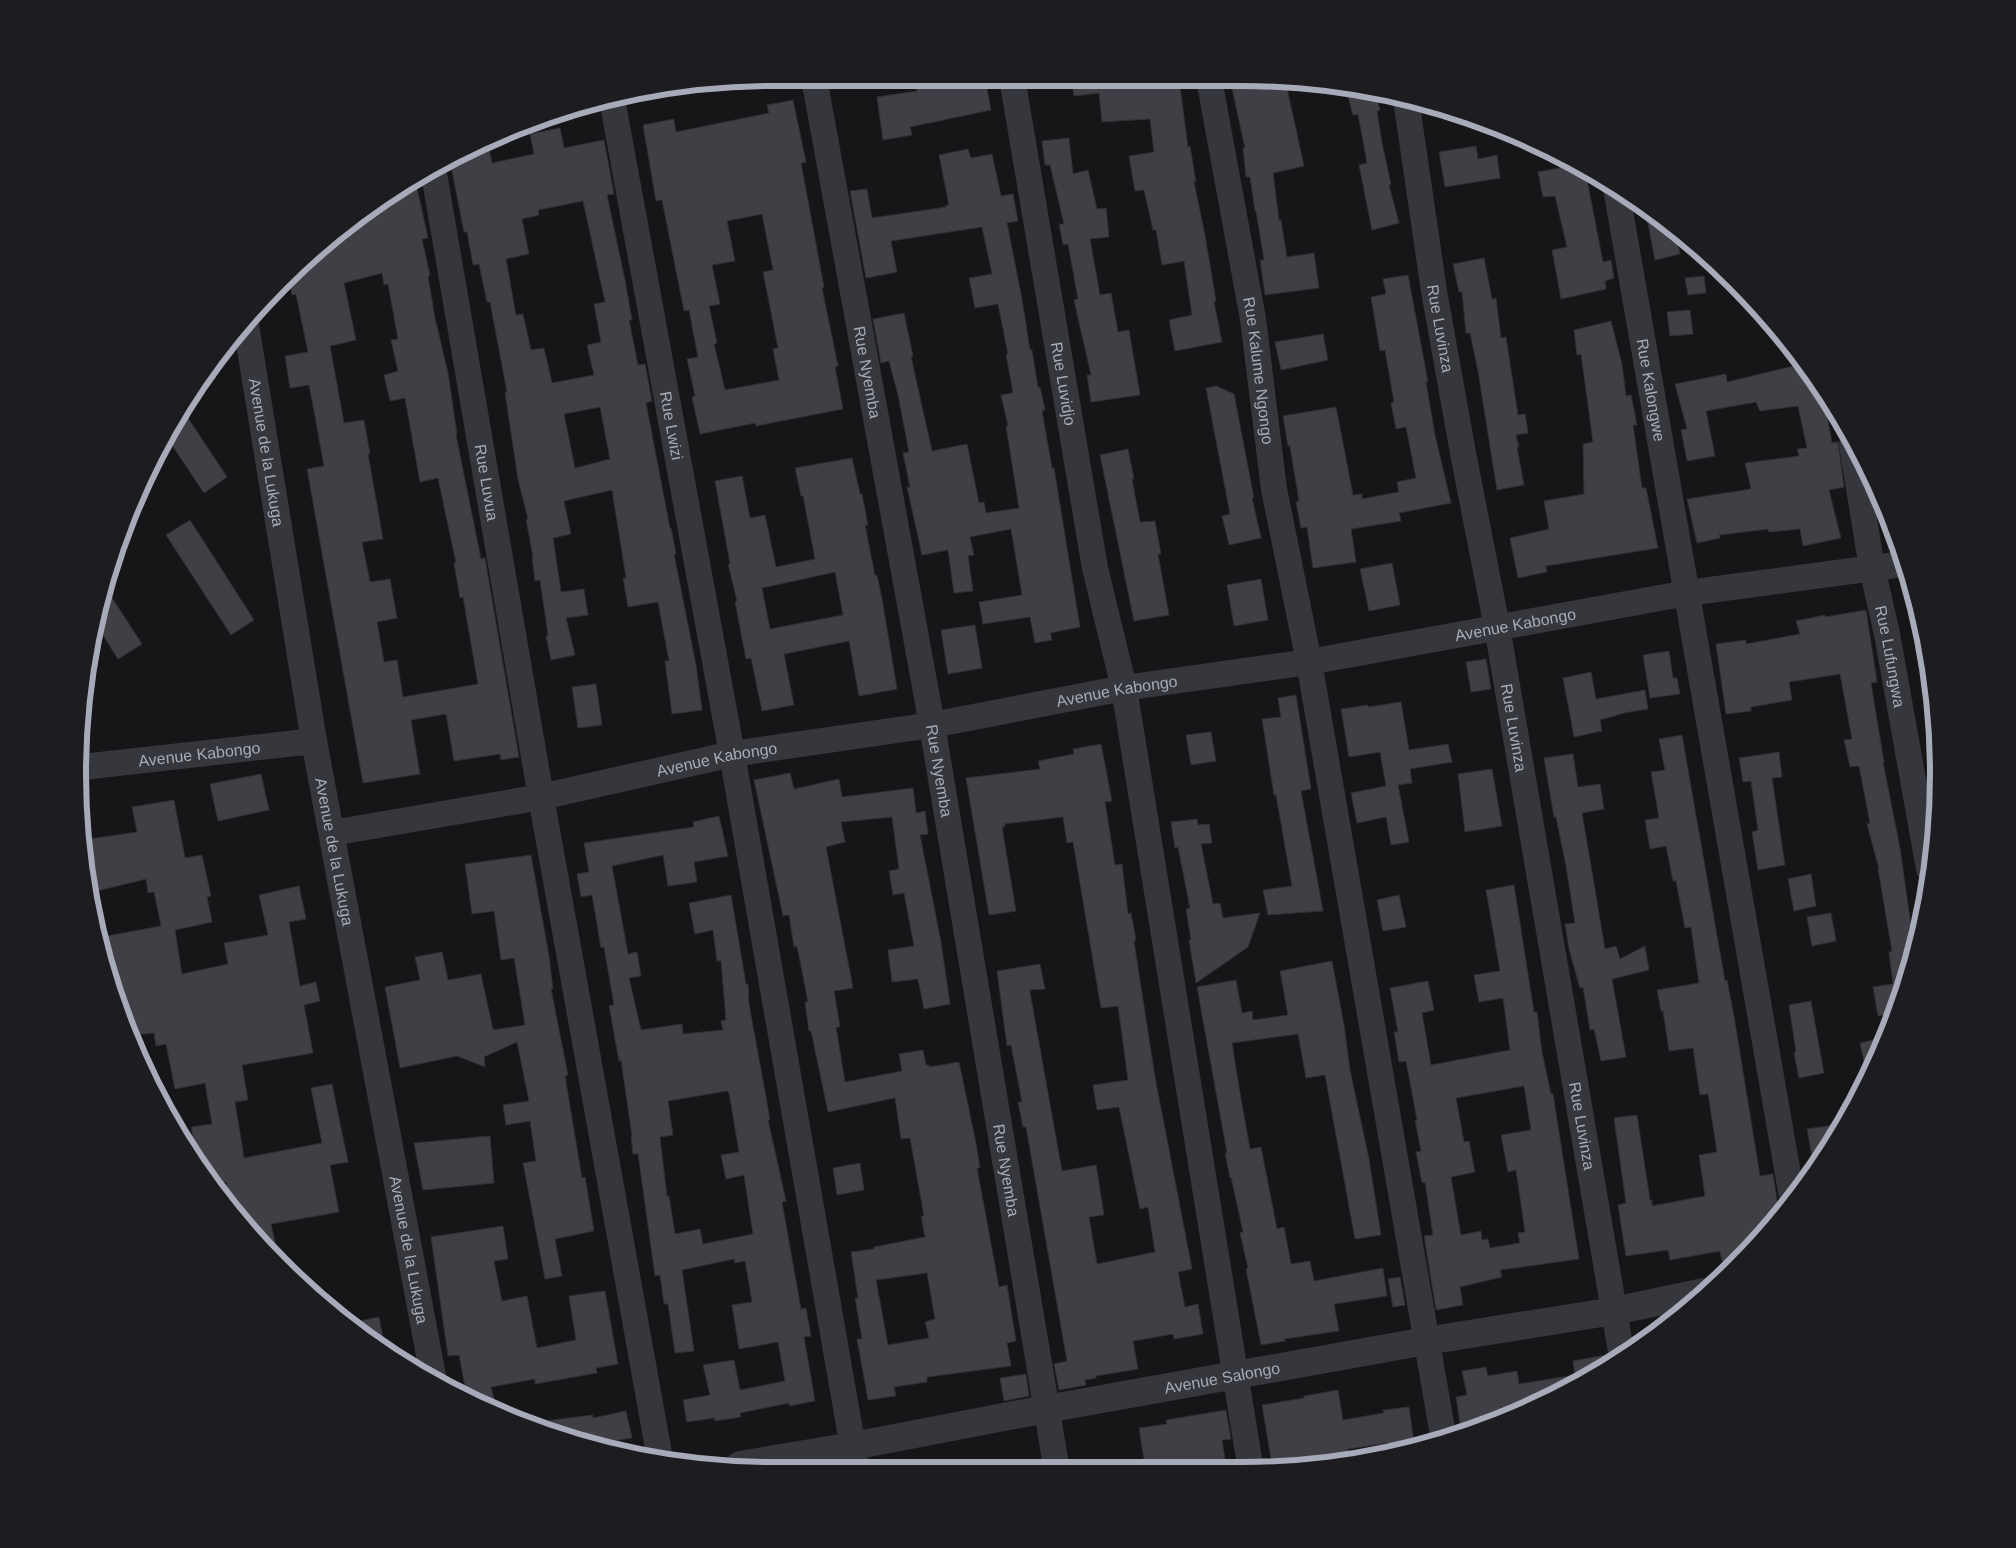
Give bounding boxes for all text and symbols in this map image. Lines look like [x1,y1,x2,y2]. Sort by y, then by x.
street label: Rue Luvinza [1424,283,1456,374]
street label: Rue Kalume Ngongo [1240,296,1276,446]
street label: Rue Nyemba [850,325,884,420]
street label: Rue Kalongwe [1633,337,1668,443]
street label: Rue Luvidjo [1048,341,1079,427]
street label: Avenue de la Lukuga [246,377,287,528]
street label: Rue Lwizi [657,390,686,461]
street label: Rue Luvua [472,443,501,522]
street label: Rue Lufungwa [1872,604,1908,709]
street label: Avenue Kabongo [1454,605,1577,644]
street label: Avenue Kabongo [1055,673,1179,710]
street label: Rue Luvinza [1498,682,1530,773]
street label: Rue Nyemba [923,723,955,818]
street label: Avenue Kabongo [137,739,261,770]
street label: Avenue Kabongo [655,740,778,780]
street label: Avenue de la Lukuga [312,776,356,927]
street label: Rue Luvinza [1566,1081,1598,1171]
street label: Rue Nyemba [990,1123,1022,1218]
street label: Avenue de la Lukuga [387,1174,431,1325]
street label: Avenue Salongo [1163,1359,1281,1397]

